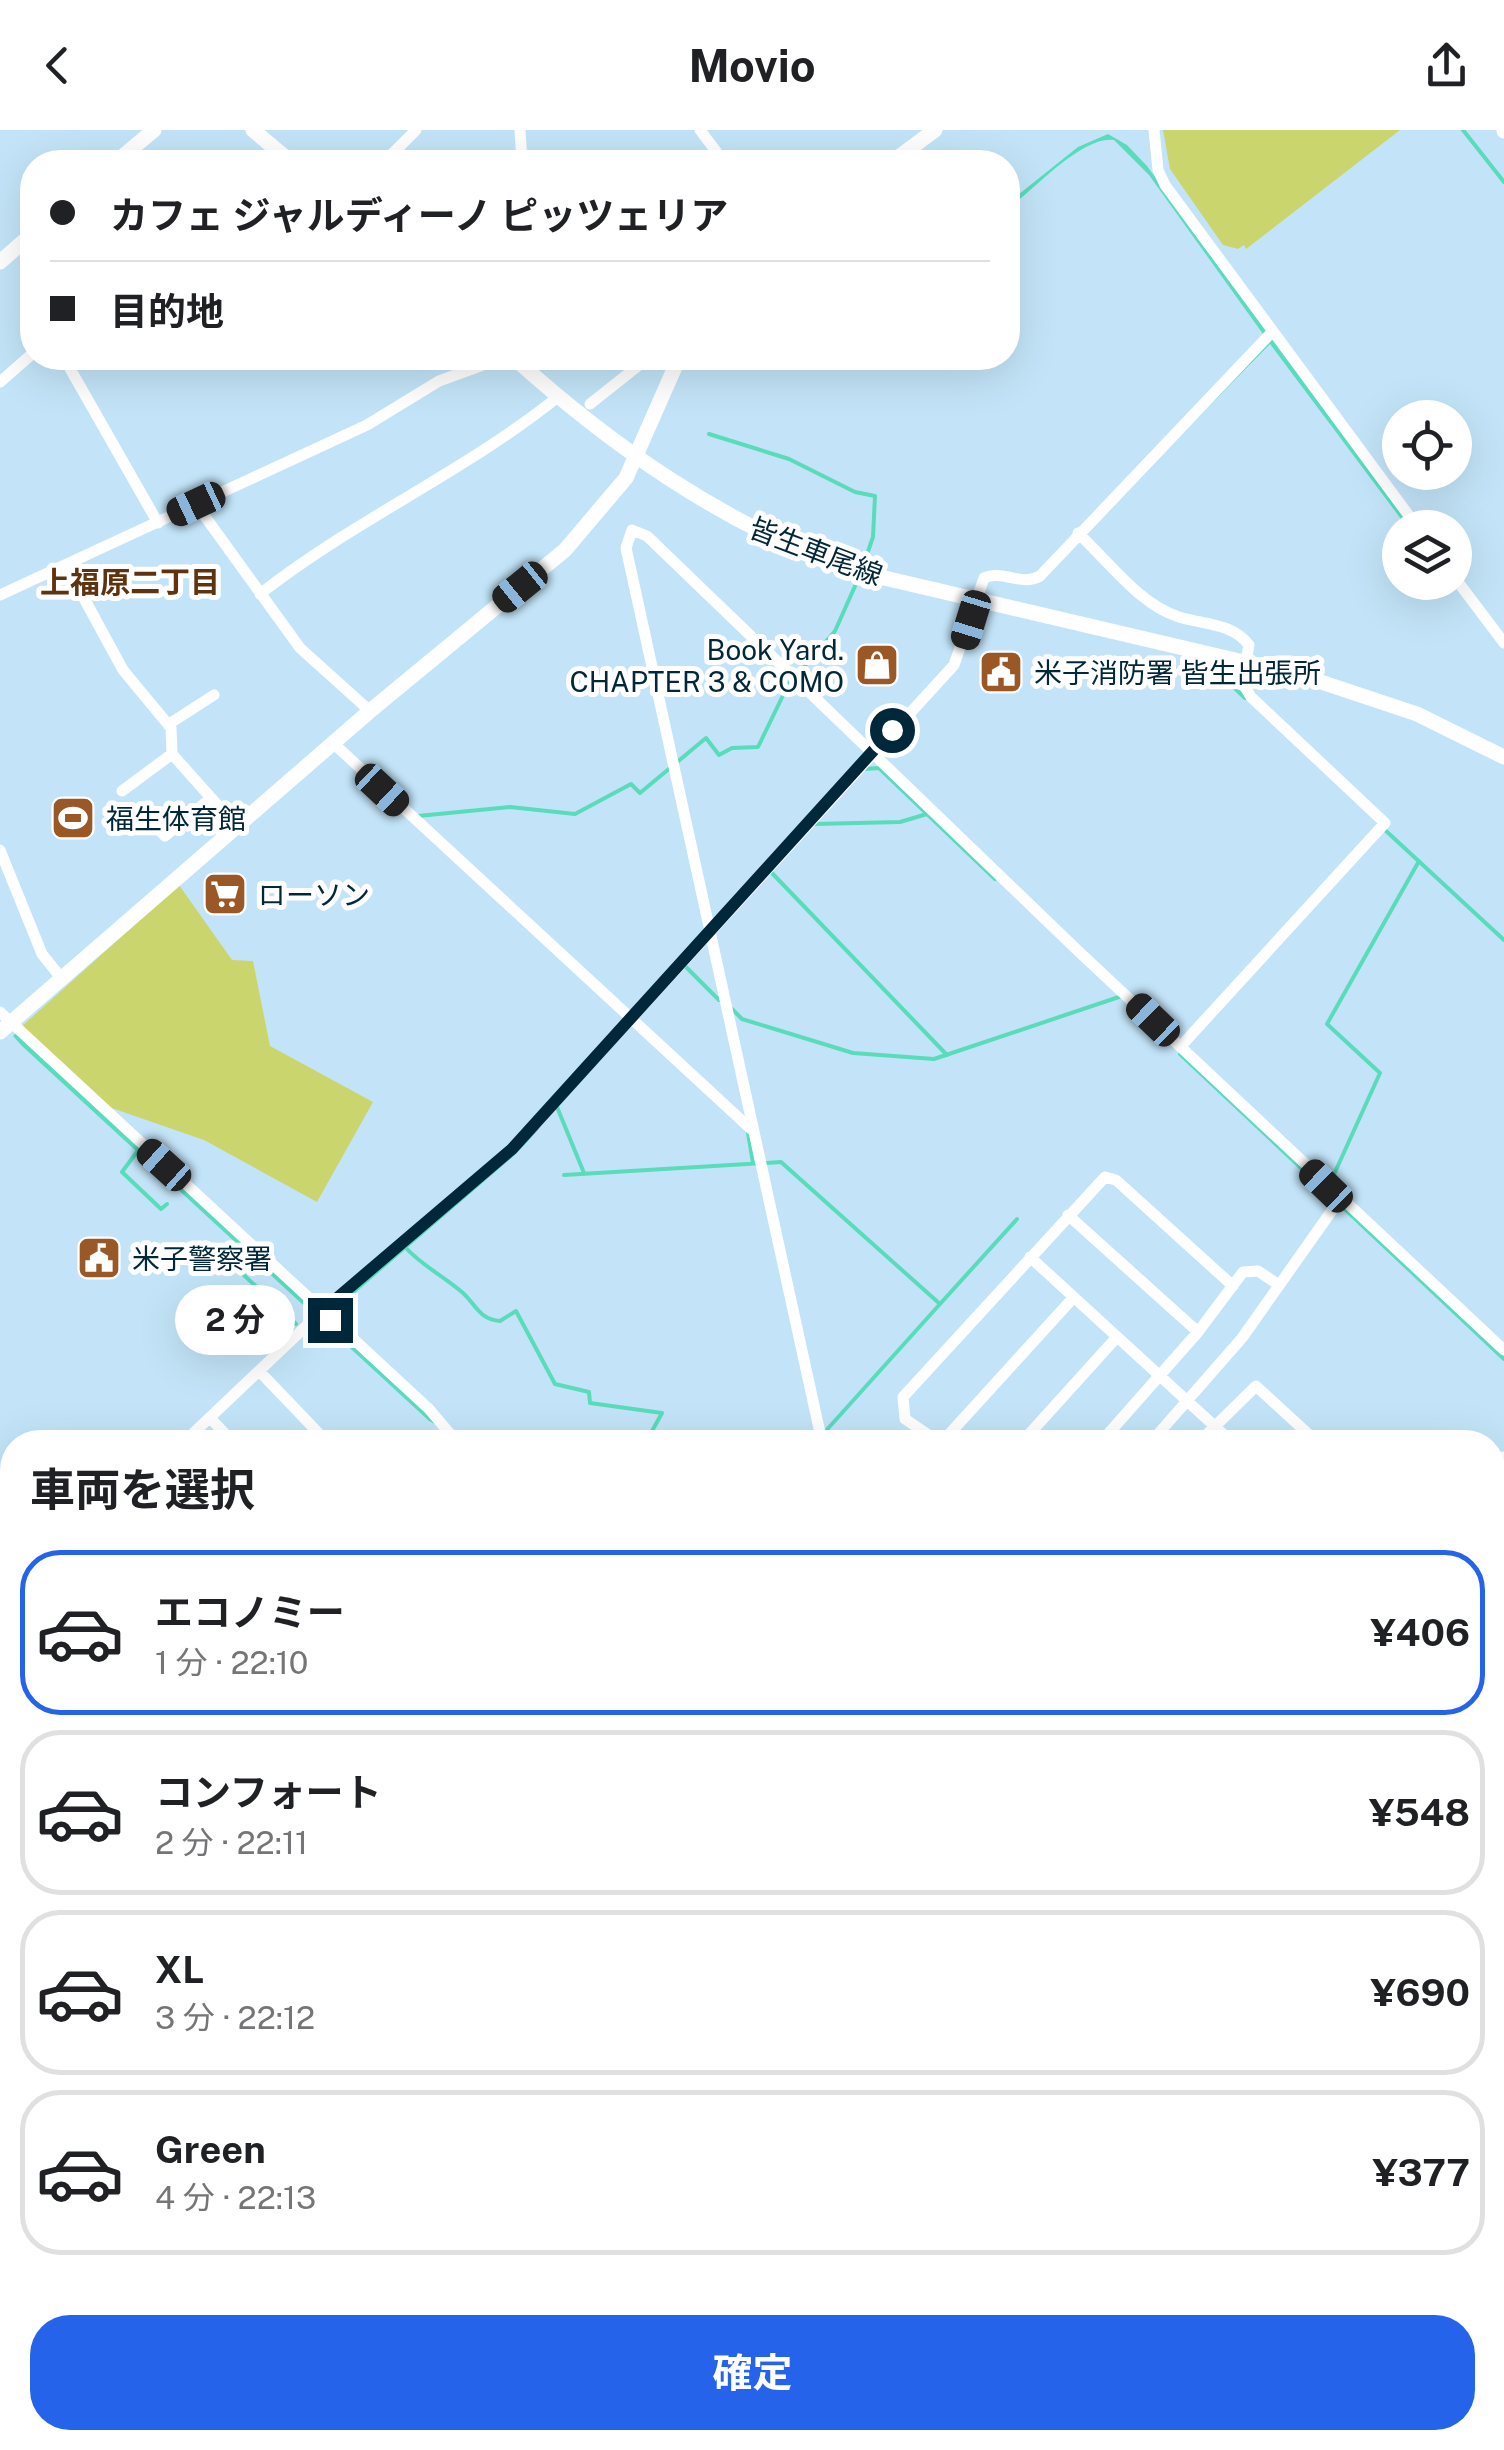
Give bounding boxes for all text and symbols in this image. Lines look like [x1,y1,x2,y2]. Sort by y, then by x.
icon: back [30,38,85,93]
icon: share [1419,38,1474,93]
text: Movio [688,39,816,92]
text: カフェ ジャルディーノ ピッツェリア [110,193,728,238]
text: 目的地 [110,289,224,334]
map controls [1382,400,1472,600]
button: locate [1382,400,1472,490]
car [162,478,230,530]
button: layers [1382,510,1472,600]
street label: 皆生車尾線 [745,511,887,591]
car [487,556,553,618]
district label: 上福原二丁目 [40,564,220,600]
car [948,587,994,653]
place label: Book Yard. CHAPTER 3 & COMO [569,633,844,698]
shop icon: Book Yard. CHAPTER 3 & COMO [854,642,900,688]
public building icon: 米子消防署 皆生出張所 [978,649,1024,695]
place label: 米子消防署 皆生出張所 [1034,656,1321,689]
route start [870,708,915,753]
car [350,759,414,821]
sports icon: 福生体育館 [50,795,96,841]
place label: 福生体育館 [106,802,246,835]
supermarket icon: ローソン [202,871,248,917]
place label: ローソン [258,878,370,911]
car [1121,988,1185,1052]
car [132,1134,196,1196]
car [1294,1154,1358,1218]
public building icon: 米子警察署 [76,1235,122,1281]
place label: 米子警察署 [132,1242,272,1275]
callout: 2 分 [175,1285,295,1355]
route end [308,1298,353,1343]
text: 2 分 [205,1301,265,1338]
text: 車両を選択 [30,1463,255,1516]
icon: car [35,1588,125,1678]
text: エコノミー [155,1590,345,1635]
text: ¥406 [1371,1610,1470,1655]
text: 1 分 · 22:10 [155,1644,308,1681]
icon: car [35,1768,125,1858]
text: コンフォート [155,1770,382,1815]
text: ¥548 [1369,1790,1470,1835]
text: 2 分 · 22:11 [155,1824,308,1861]
text: XL [155,1947,204,1992]
icon: car [35,1948,125,2038]
text: ¥690 [1371,1970,1470,2015]
text: 3 分 · 22:12 [155,1999,315,2036]
text: Green [155,2127,266,2172]
icon: car [35,2128,125,2218]
text: ¥377 [1373,2150,1470,2195]
text: 4 分 · 22:13 [155,2179,316,2216]
button: 確定 [30,2315,1475,2430]

